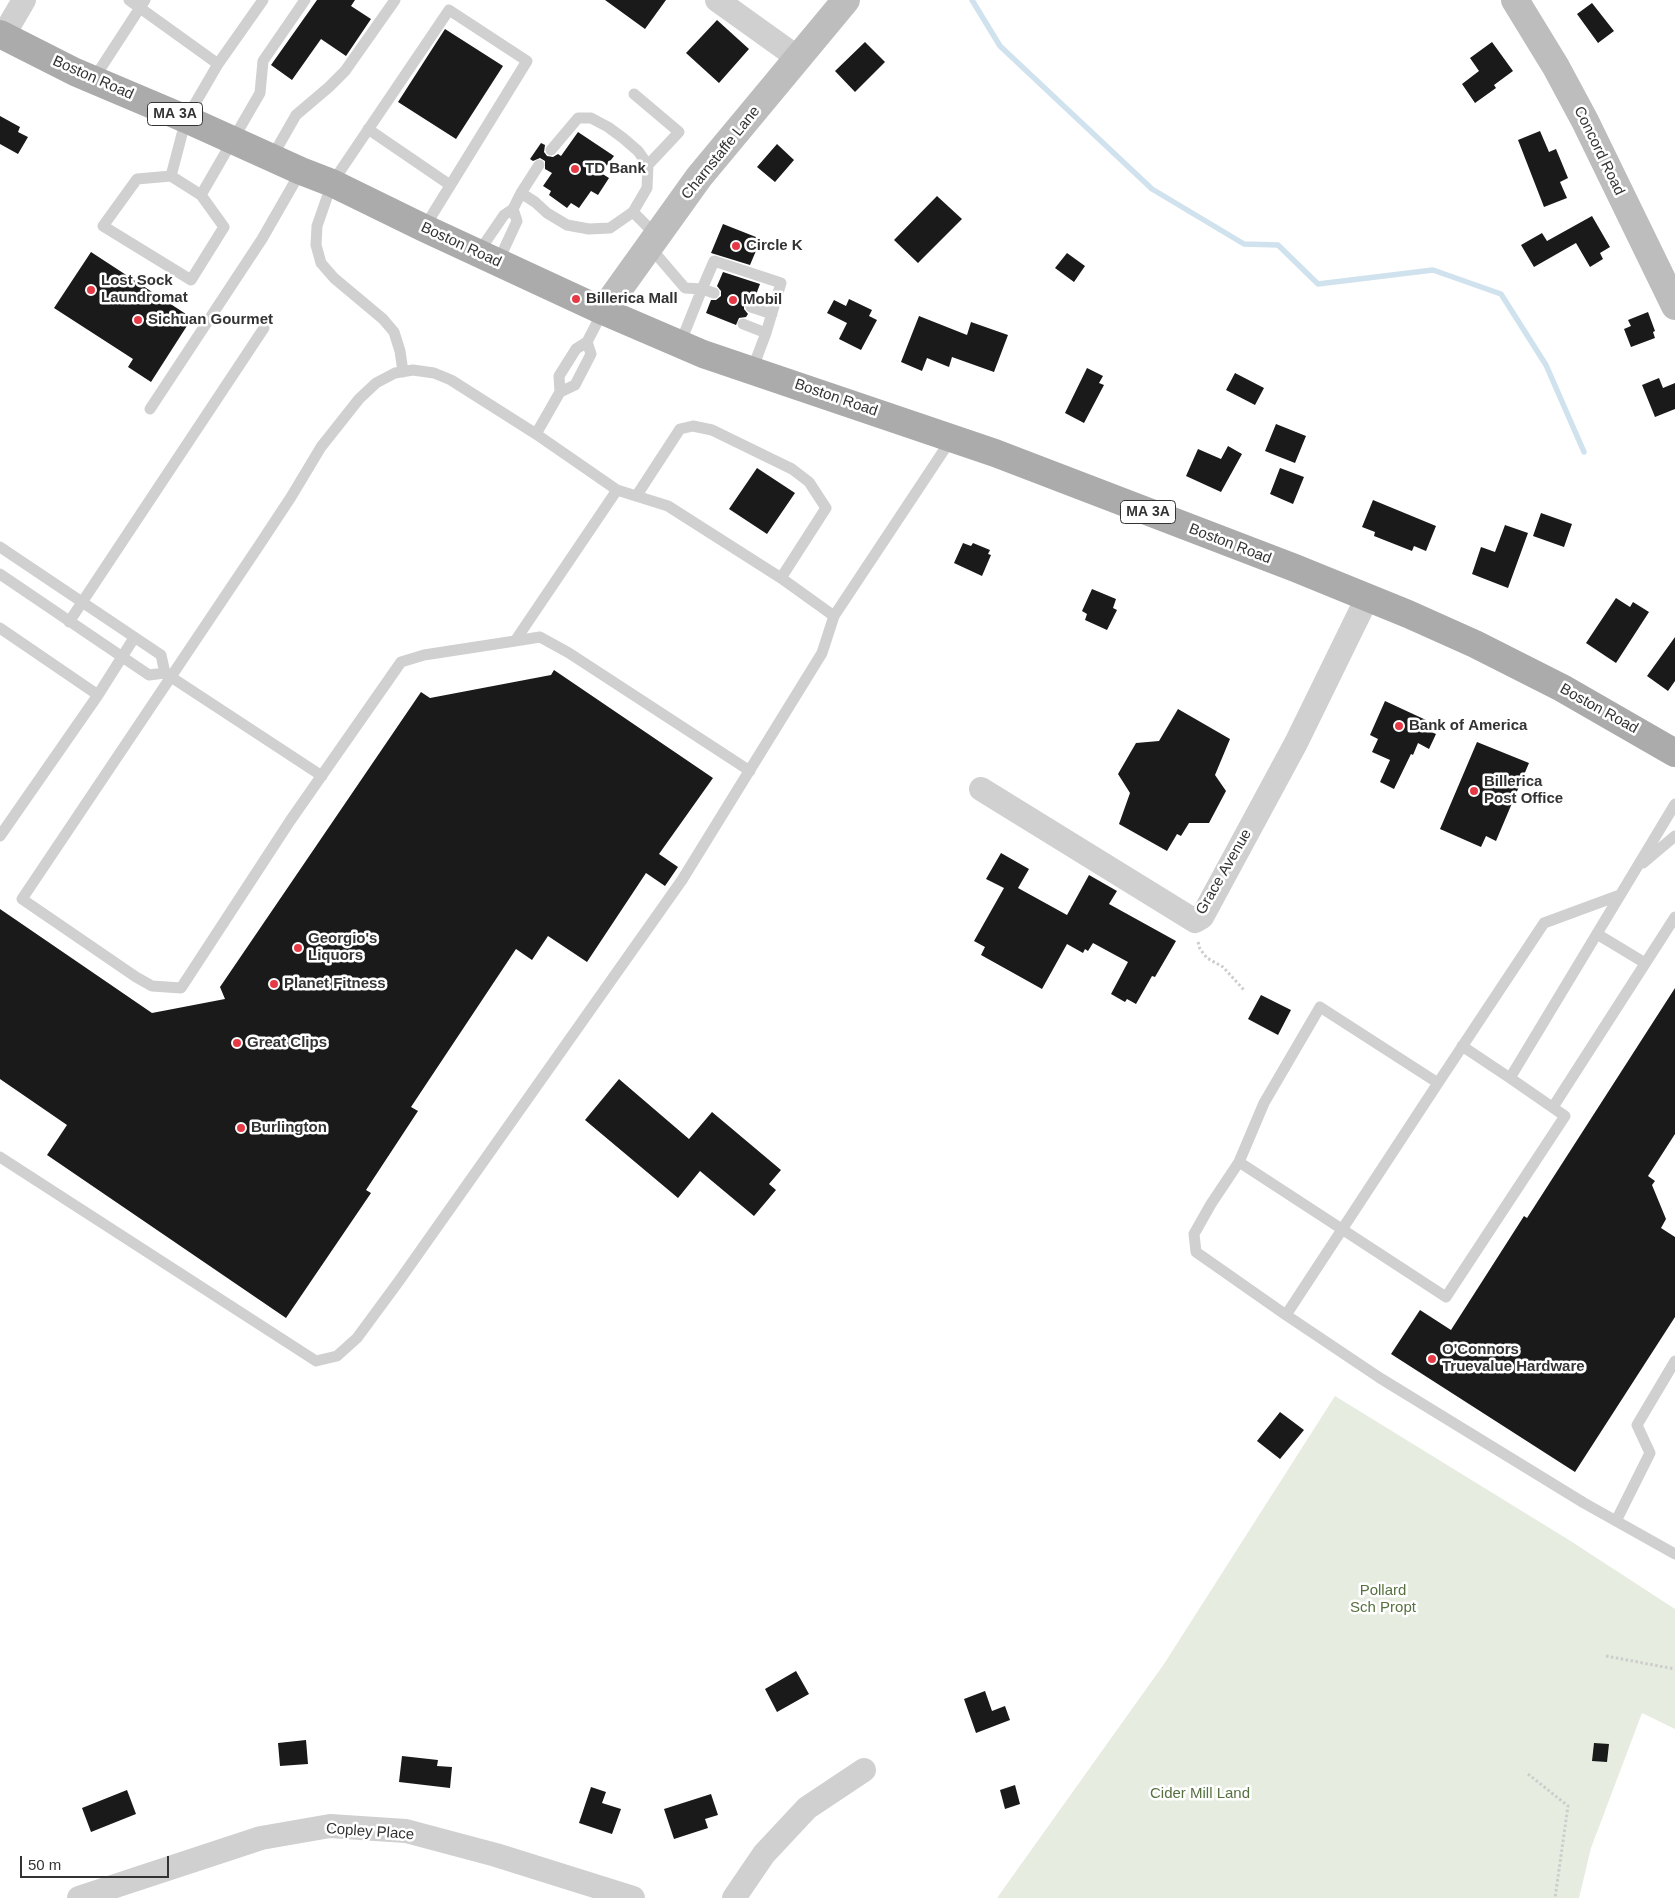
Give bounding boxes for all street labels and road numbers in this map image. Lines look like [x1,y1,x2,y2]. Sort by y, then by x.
street label: Boston Road [50,52,136,104]
road number: MA 3A [148,102,202,126]
street label: Charnstaffe Lane [678,103,764,203]
street label: Concord Road [1570,104,1628,198]
street label: Boston Road [418,219,504,271]
street label: Boston Road [792,375,880,421]
road number: MA 3A [1120,501,1176,524]
street label: Boston Road [1186,520,1274,568]
street label: Boston Road [1557,680,1641,738]
street label: Grace Avenue [1192,826,1256,918]
street label: Copley Place [325,1820,415,1844]

